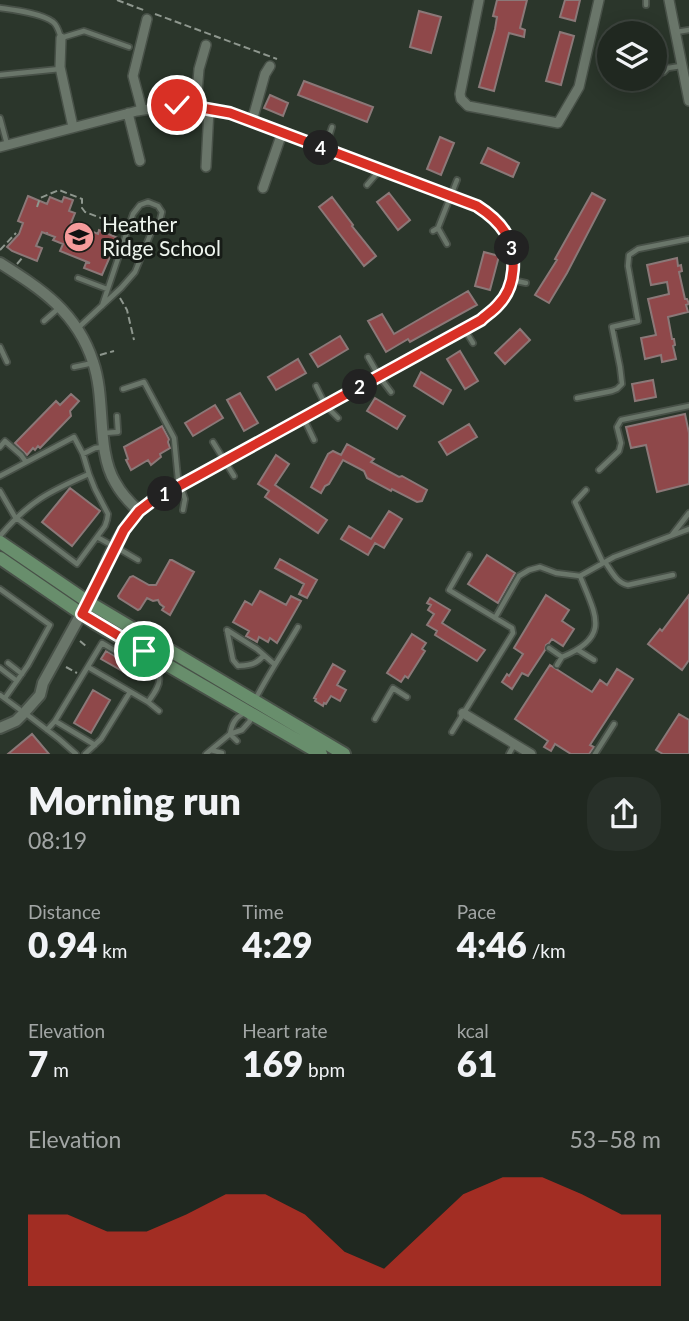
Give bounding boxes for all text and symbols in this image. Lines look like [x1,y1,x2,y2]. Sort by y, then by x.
map controls [597,21,667,91]
button: layers [597,21,667,91]
pin [147,75,207,135]
icon: check [158,86,196,124]
pin: 4 [304,130,338,166]
text: 4 [315,136,326,159]
place label: Heather Ridge School [102,211,221,260]
school or university icon: Heather Ridge School [62,220,96,254]
pin: 3 [494,230,530,266]
text: 3 [506,236,517,259]
pin: 2 [342,370,378,404]
text: 2 [354,375,365,398]
pin: 1 [148,476,182,512]
text: 1 [159,482,170,505]
pin [114,621,174,681]
icon: arrive [125,632,163,670]
text: Morning run [28,777,241,823]
button: share [587,777,661,851]
text: 08:19 [28,826,87,854]
text: Distance [28,900,101,923]
text: Time [242,900,284,923]
text: Pace [457,900,496,923]
text: 0.94 [28,923,97,965]
text: 4:29 [242,923,313,965]
text: 4:46 [457,923,527,965]
text: km [97,939,127,962]
text: /km [527,939,566,962]
text: Elevation [28,1019,105,1042]
text: Heart rate [242,1019,328,1042]
text: kcal [457,1019,489,1042]
text: 7 [28,1042,48,1084]
text: 169 [242,1042,303,1084]
text: 61 [457,1042,497,1084]
text: m [48,1058,69,1081]
text: bpm [303,1058,345,1081]
text: Elevation [28,1125,121,1153]
text: 53–58 m [569,1125,661,1153]

